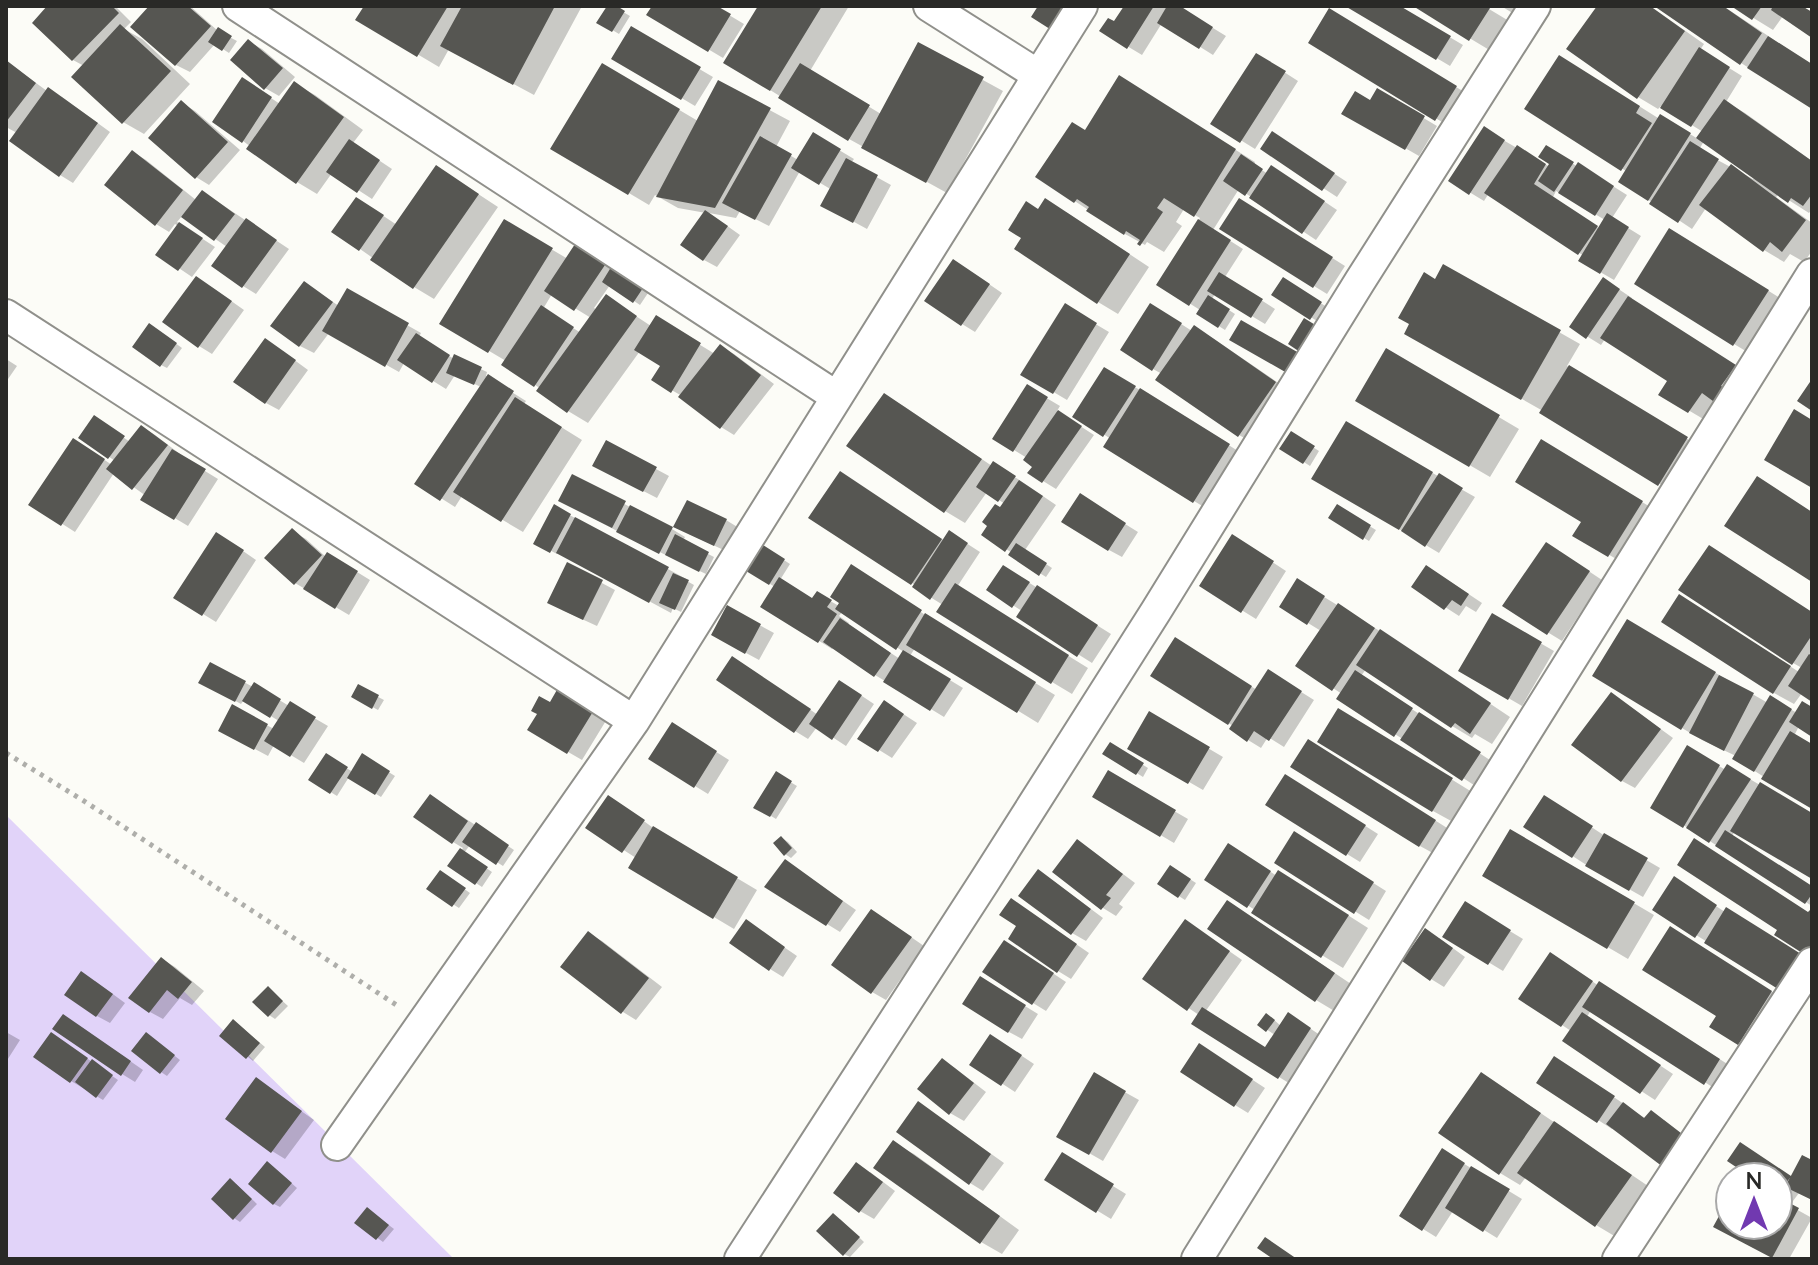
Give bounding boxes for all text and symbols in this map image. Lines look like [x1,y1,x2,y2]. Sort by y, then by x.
north arrow [1714,1161,1794,1241]
text: N [1746,1167,1762,1194]

